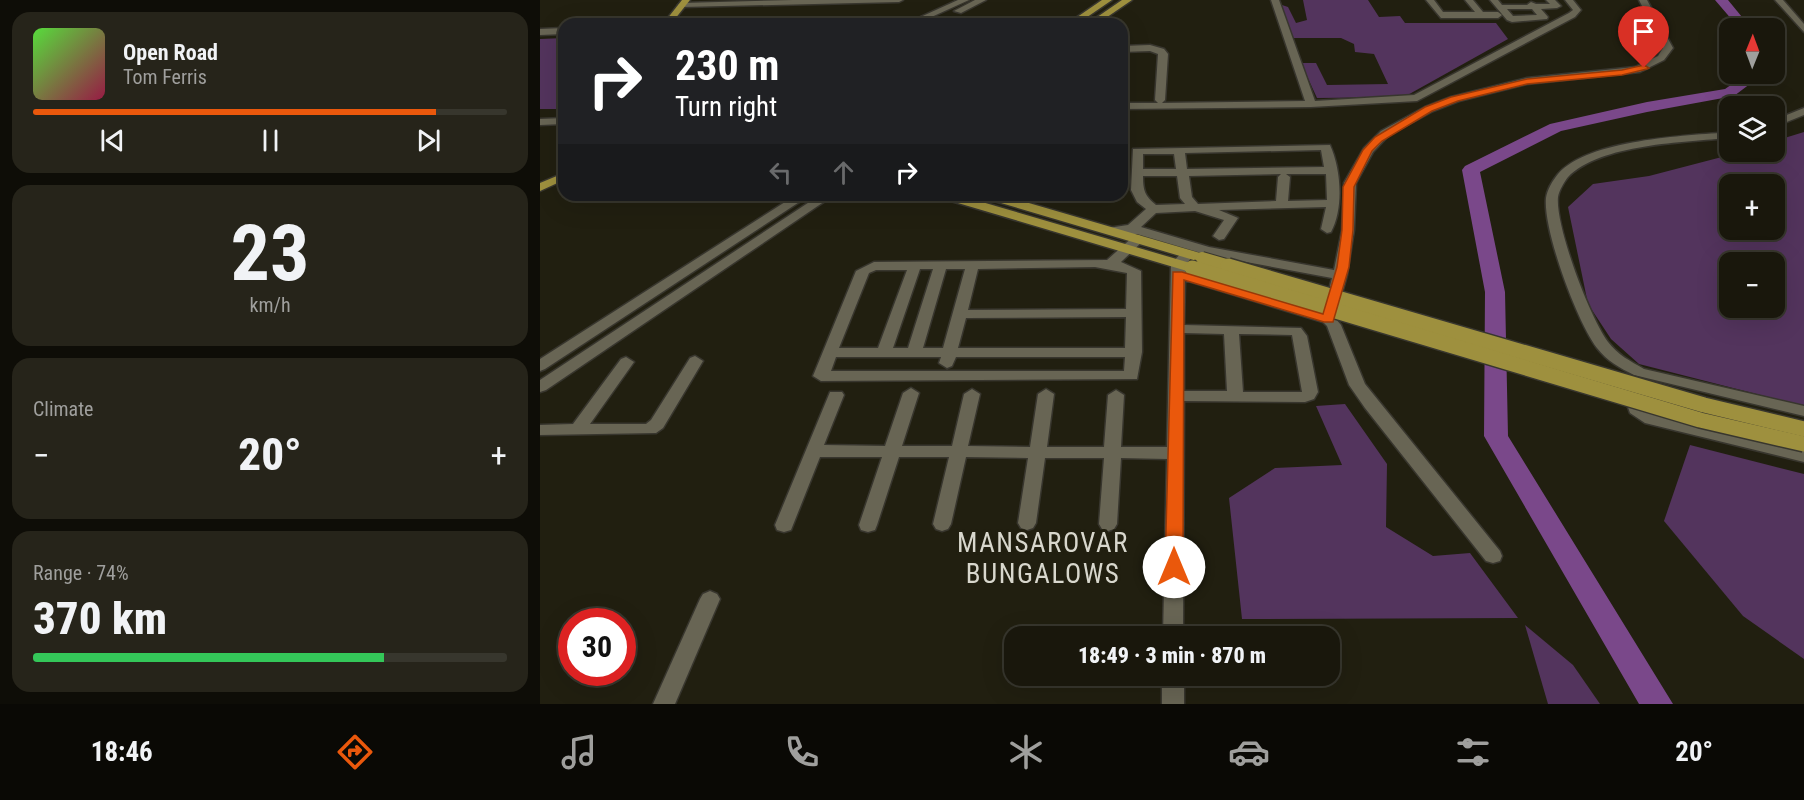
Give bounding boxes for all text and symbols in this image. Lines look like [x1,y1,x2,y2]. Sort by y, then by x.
pin [1618,6,1669,68]
icon: arrive [1627,15,1660,48]
north arrow [1719,18,1785,84]
map controls [1719,18,1785,318]
text: Open Road [123,40,218,65]
text: 230 m [675,41,780,90]
icon: right [576,42,654,120]
text: Tom Ferris [123,65,207,89]
text: Turn right [675,91,777,123]
button: layers [1719,96,1785,162]
icon: previous [96,124,129,157]
icon: pause [254,124,287,157]
icon: next [412,124,445,157]
icon: left [764,156,797,189]
icon: ahead [827,156,860,189]
icon: right [890,156,923,189]
button: + [1719,174,1785,240]
text: 23 [231,208,309,299]
button: − [1719,252,1785,318]
text: km/h [249,293,291,317]
text: Climate [33,397,93,421]
text: 20° [238,428,302,481]
text: − [33,436,50,475]
text: + [491,436,507,475]
district label: MANSAROVAR BUNGALOWS [957,527,1129,590]
position arrow [1142,535,1206,599]
text: Range · 74% [33,561,129,585]
text: 370 km [33,592,167,645]
speed limit sign: 30 [558,608,636,686]
text: 18:49 · 3 min · 870 m [1078,643,1266,668]
icon: directions [334,731,376,773]
icon: music [558,731,600,773]
icon: phone [781,731,823,773]
icon: climate [1005,731,1047,773]
icon: car [1228,731,1270,773]
icon: filters [1452,731,1494,773]
text: 18:46 [91,736,153,768]
text: 20° [1675,736,1713,768]

